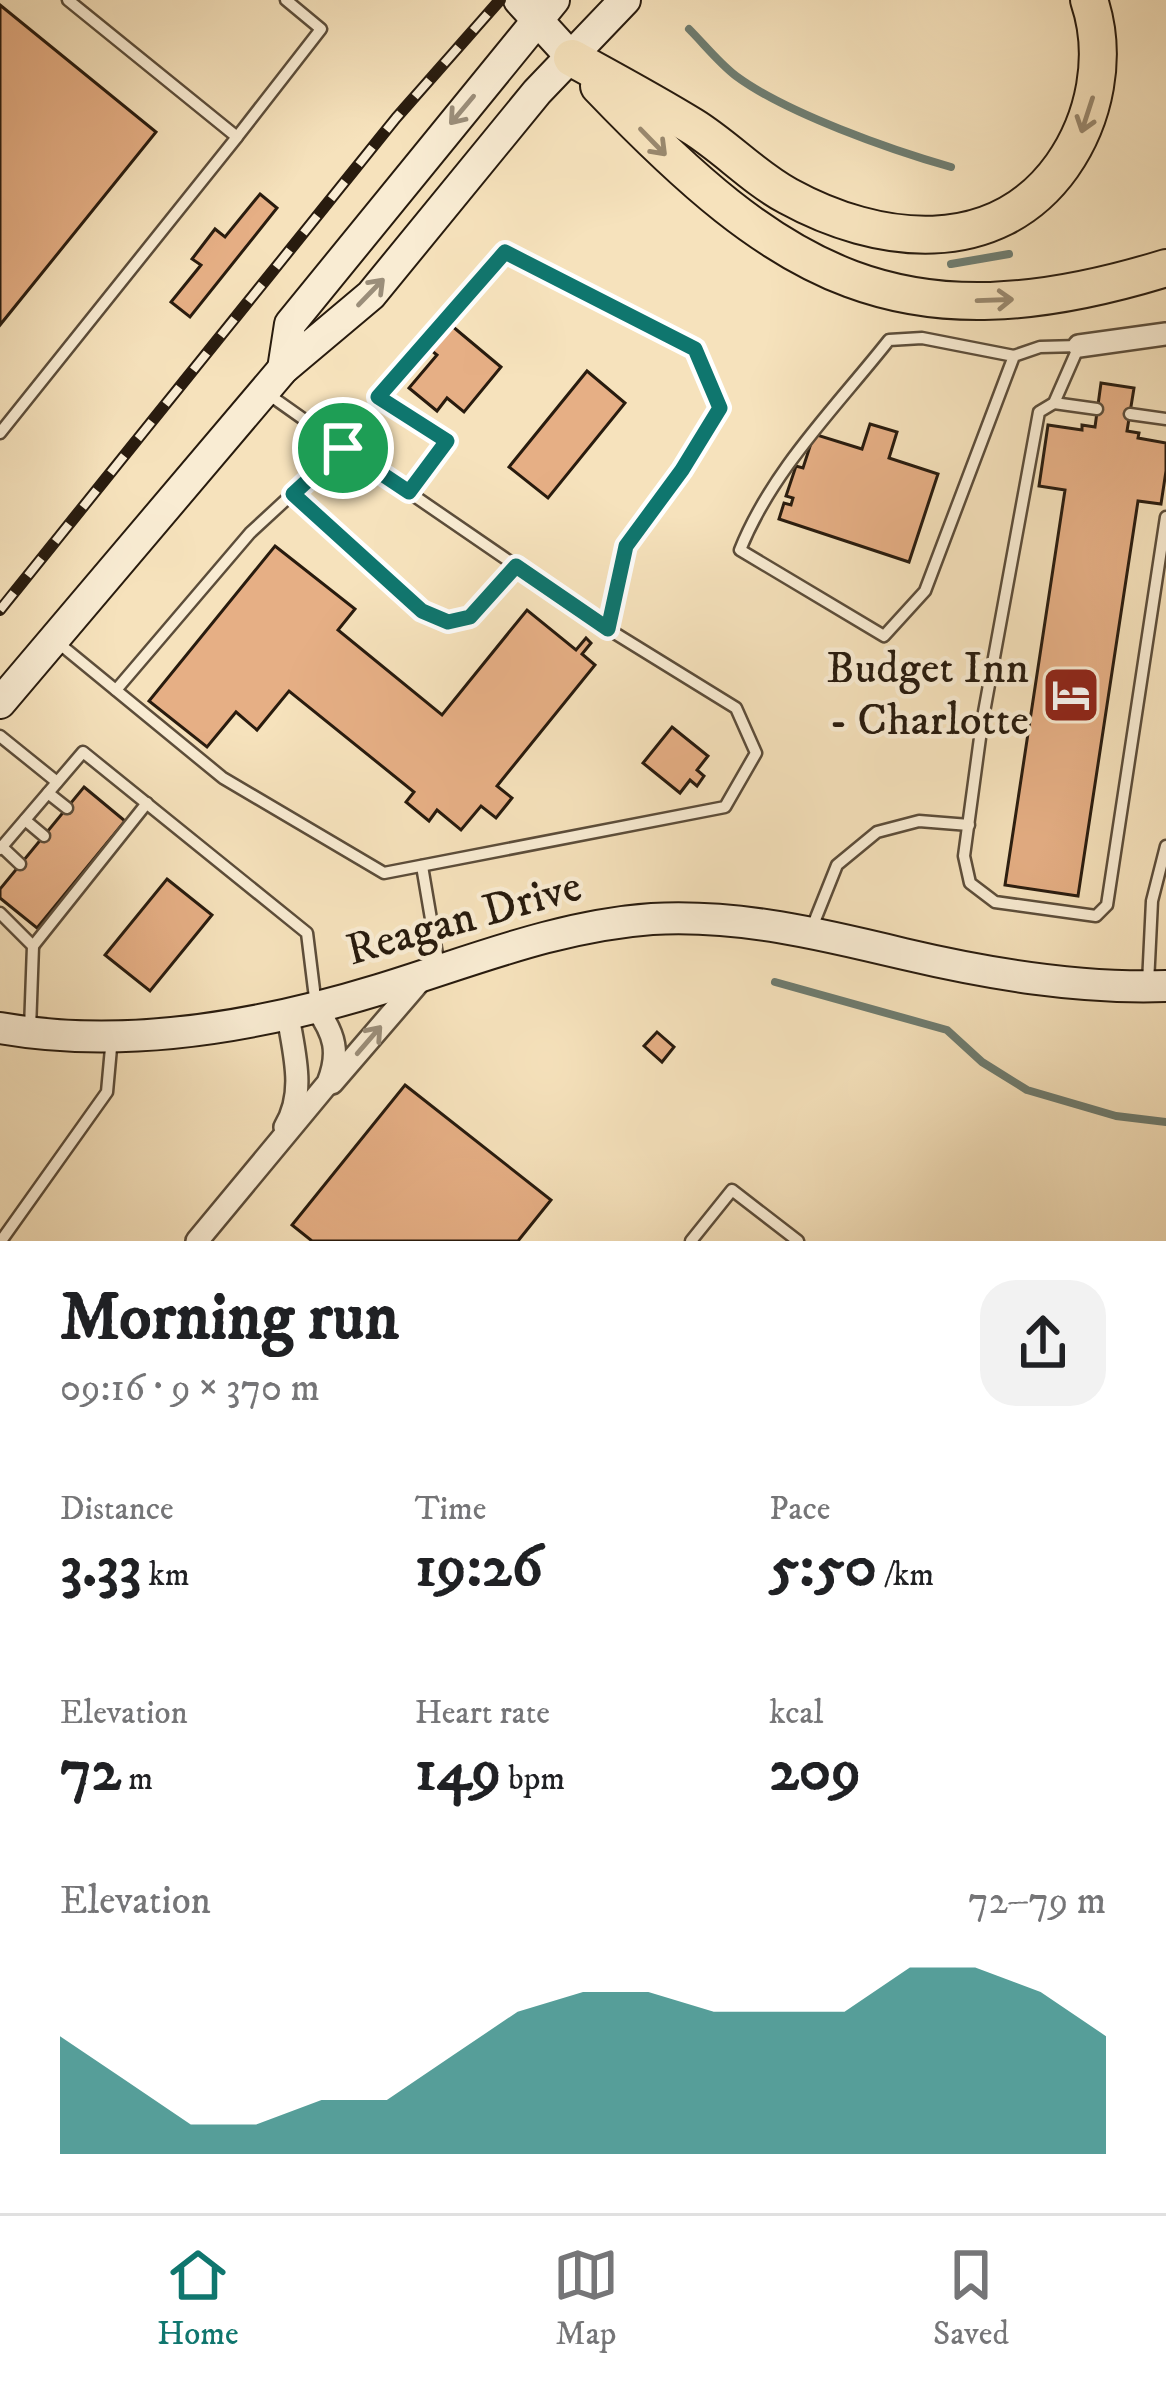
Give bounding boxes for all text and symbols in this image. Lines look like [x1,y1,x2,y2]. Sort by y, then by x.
one-way arrow [449,94,477,125]
one-way arrow [1075,95,1097,133]
one-way arrow [638,127,666,156]
one-way arrow [356,278,384,307]
one-way arrow [975,288,1014,311]
pin [292,397,394,499]
icon: arrive [310,415,376,481]
place label: Budget Inn - Charlotte [826,641,1029,749]
hotel icon: Budget Inn - Charlotte [1040,664,1102,726]
street label: Reagan Drive [340,859,588,979]
one-way arrow [355,1025,382,1056]
text: Morning run [60,1278,399,1360]
button: share [980,1280,1106,1406]
text: 09:16 · 9 × 370 m [60,1364,320,1413]
text: Distance [60,1489,174,1530]
text: Time [415,1489,486,1530]
text: Pace [769,1489,830,1530]
text: 3.33 [60,1530,141,1605]
text: 19:26 [415,1530,543,1605]
text: 5:50 [769,1530,877,1605]
text: km [141,1555,190,1596]
text: /km [877,1555,934,1596]
text: Elevation [60,1693,188,1734]
text: Heart rate [415,1693,550,1734]
text: kcal [769,1693,824,1734]
text: 72 [60,1734,121,1809]
text: 149 [415,1734,501,1809]
text: 209 [769,1734,861,1809]
text: m [121,1759,153,1800]
text: bpm [501,1759,565,1800]
text: Elevation [60,1877,211,1926]
text: 72–79 m [968,1877,1106,1926]
tab: Home [157,2242,239,2355]
tab: Map [553,2242,619,2355]
tab: Saved [933,2242,1009,2355]

